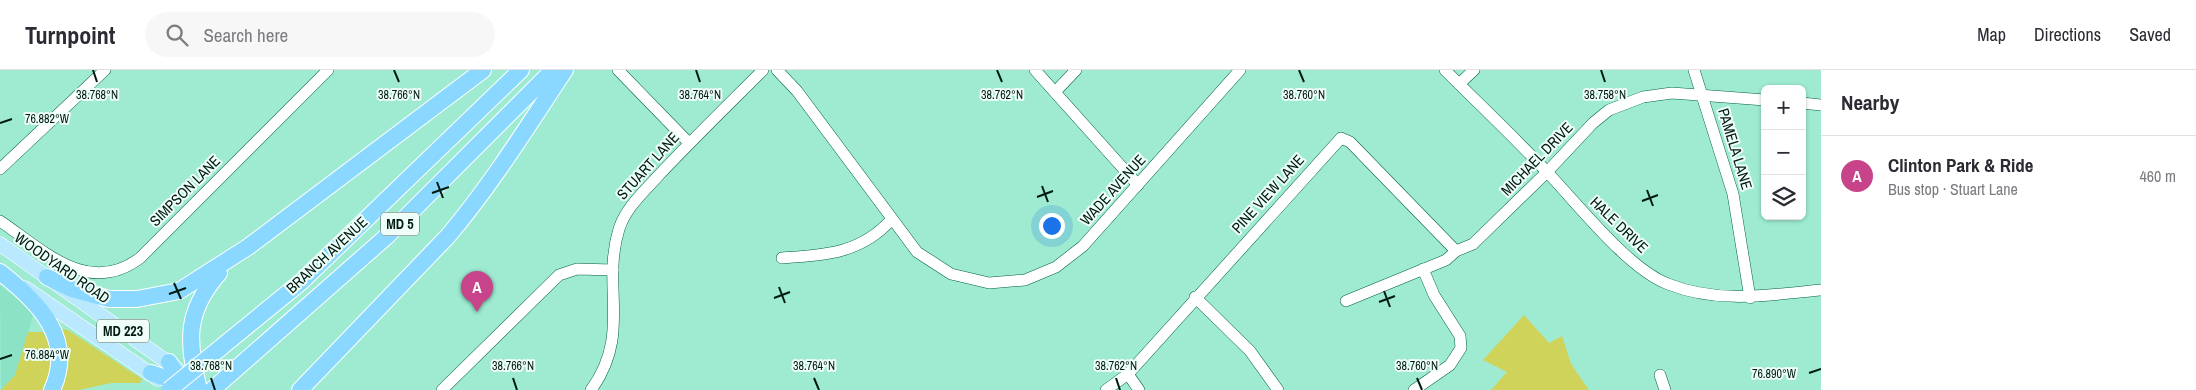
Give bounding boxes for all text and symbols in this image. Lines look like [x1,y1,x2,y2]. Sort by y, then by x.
search box [145,12,495,57]
text: Turnpoint [25,19,115,51]
icon: search [163,21,191,49]
text: Search here [203,22,288,48]
text: Map [1977,22,2006,47]
text: Directions [2034,22,2101,47]
text: Saved [2129,22,2171,47]
map controls [1761,85,1806,220]
button: + [1761,85,1806,130]
text: 38.768°N [76,87,118,103]
text: 38.766°N [378,87,420,103]
text: 38.764°N [679,87,721,103]
text: 38.762°N [981,87,1023,103]
text: 38.760°N [1283,87,1325,103]
text: 38.758°N [1584,87,1626,103]
text: Nearby [1841,88,1899,117]
street label: PAMELA LANE [1713,106,1758,192]
text: 76.882°W [25,111,70,127]
street label: MICHAEL DRIVE [1496,117,1577,200]
street label: STUART LANE [612,127,684,204]
button: − [1761,130,1806,175]
street label: WADE AVENUE [1075,150,1150,230]
street label: PINE VIEW LANE [1227,150,1309,238]
street label: SIMPSON LANE [145,151,225,231]
text: Clinton Park & Ride [1888,152,2033,178]
text: A [1852,165,1862,187]
text: 460 m [2140,165,2176,187]
button: layers [1761,175,1806,220]
text: Bus stop · Stuart Lane [1888,178,2018,200]
street label: HALE DRIVE [1586,192,1653,258]
street label: BRANCH AVENUE [281,211,372,298]
road number: MD 5 [381,212,419,236]
your location [1039,213,1065,239]
street label: WOODYARD ROAD [10,227,114,308]
pin: A [461,271,493,312]
road number: MD 223 [97,320,149,342]
text: 76.884°W [25,347,70,363]
text: 38.768°N [190,358,232,374]
text: 38.766°N [492,358,534,374]
text: 38.764°N [793,358,835,374]
text: 38.762°N [1095,358,1137,374]
text: 38.760°N [1396,358,1438,374]
text: 76.890°W [1752,366,1797,382]

